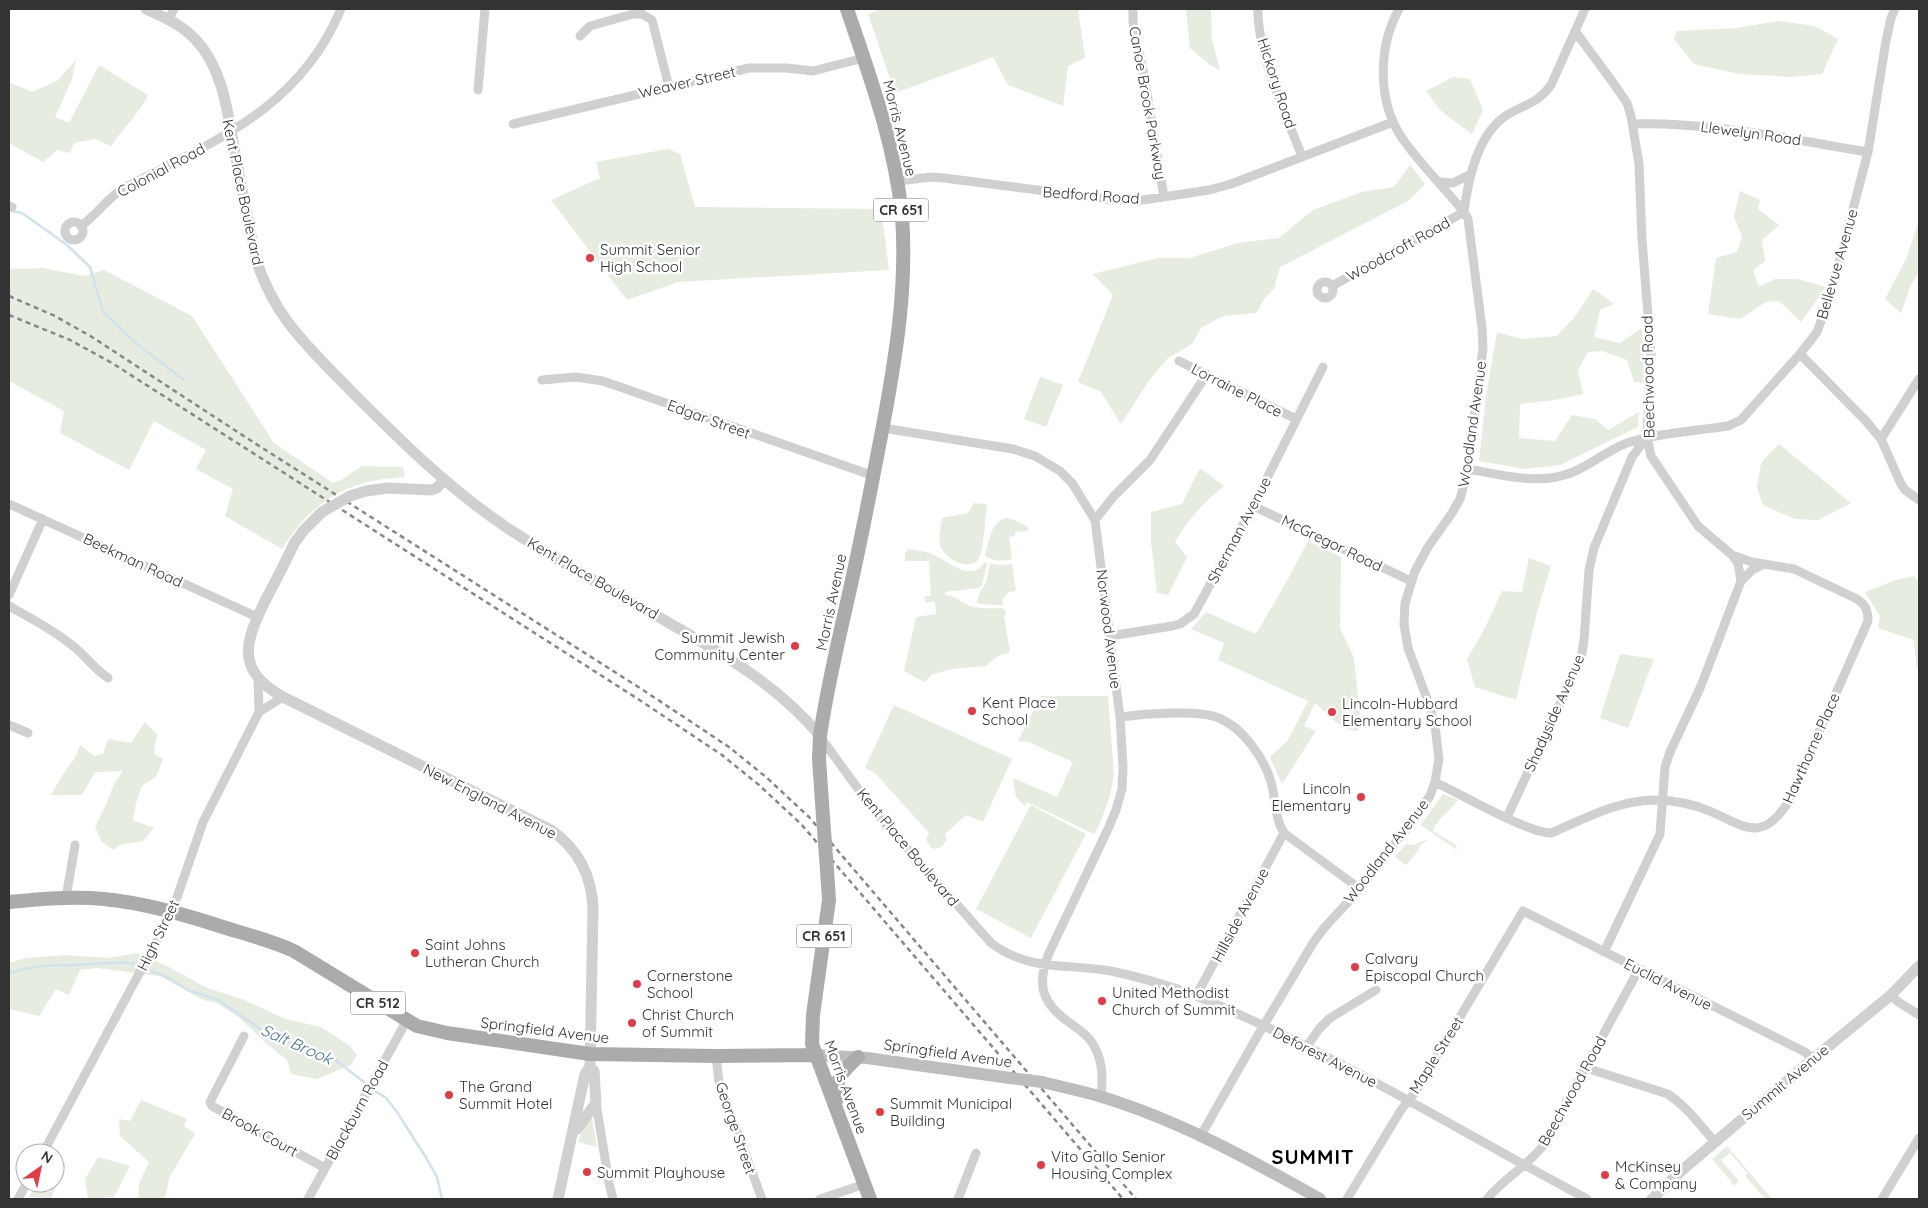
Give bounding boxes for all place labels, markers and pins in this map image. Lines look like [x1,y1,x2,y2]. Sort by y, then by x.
place label: Summit Senior High School [600,240,701,276]
marker: Summit Senior High School [584,252,596,264]
place label: Summit Jewish Community Center [654,628,785,664]
marker: Summit Jewish Community Center [789,640,801,652]
place label: Kent Place School [982,693,1056,729]
place label: Lincoln-Hubbard Elementary School [1342,694,1472,730]
marker: Kent Place School [966,705,978,717]
marker: Lincoln-Hubbard Elementary School [1326,706,1338,718]
place label: Lincoln Elementary [1271,779,1351,815]
marker: Lincoln Elementary [1355,791,1367,803]
place label: Saint Johns Lutheran Church [425,935,540,971]
marker: Saint Johns Lutheran Church [409,947,421,959]
place label: Calvary Episcopal Church [1365,949,1484,985]
marker: Calvary Episcopal Church [1349,961,1361,973]
place label: Cornerstone School [647,966,733,1002]
marker: Cornerstone School [631,978,643,990]
place label: United Methodist Church of Summit [1112,983,1236,1019]
marker: United Methodist Church of Summit [1096,995,1108,1007]
place label: Christ Church of Summit [642,1005,734,1041]
marker: Christ Church of Summit [626,1017,638,1029]
place label: The Grand Summit Hotel [459,1077,553,1113]
marker: The Grand Summit Hotel [443,1089,455,1101]
place label: Summit Municipal Building [890,1094,1012,1130]
marker: Summit Municipal Building [874,1106,886,1118]
place label: Vito Gallo Senior Housing Complex [1051,1147,1172,1183]
place label: McKinsey & Company [1615,1157,1697,1193]
marker: Vito Gallo Senior Housing Complex [1035,1159,1047,1171]
place label: Summit Playhouse [597,1163,725,1182]
marker: Summit Playhouse [581,1166,593,1178]
marker: McKinsey & Company [1599,1169,1611,1181]

